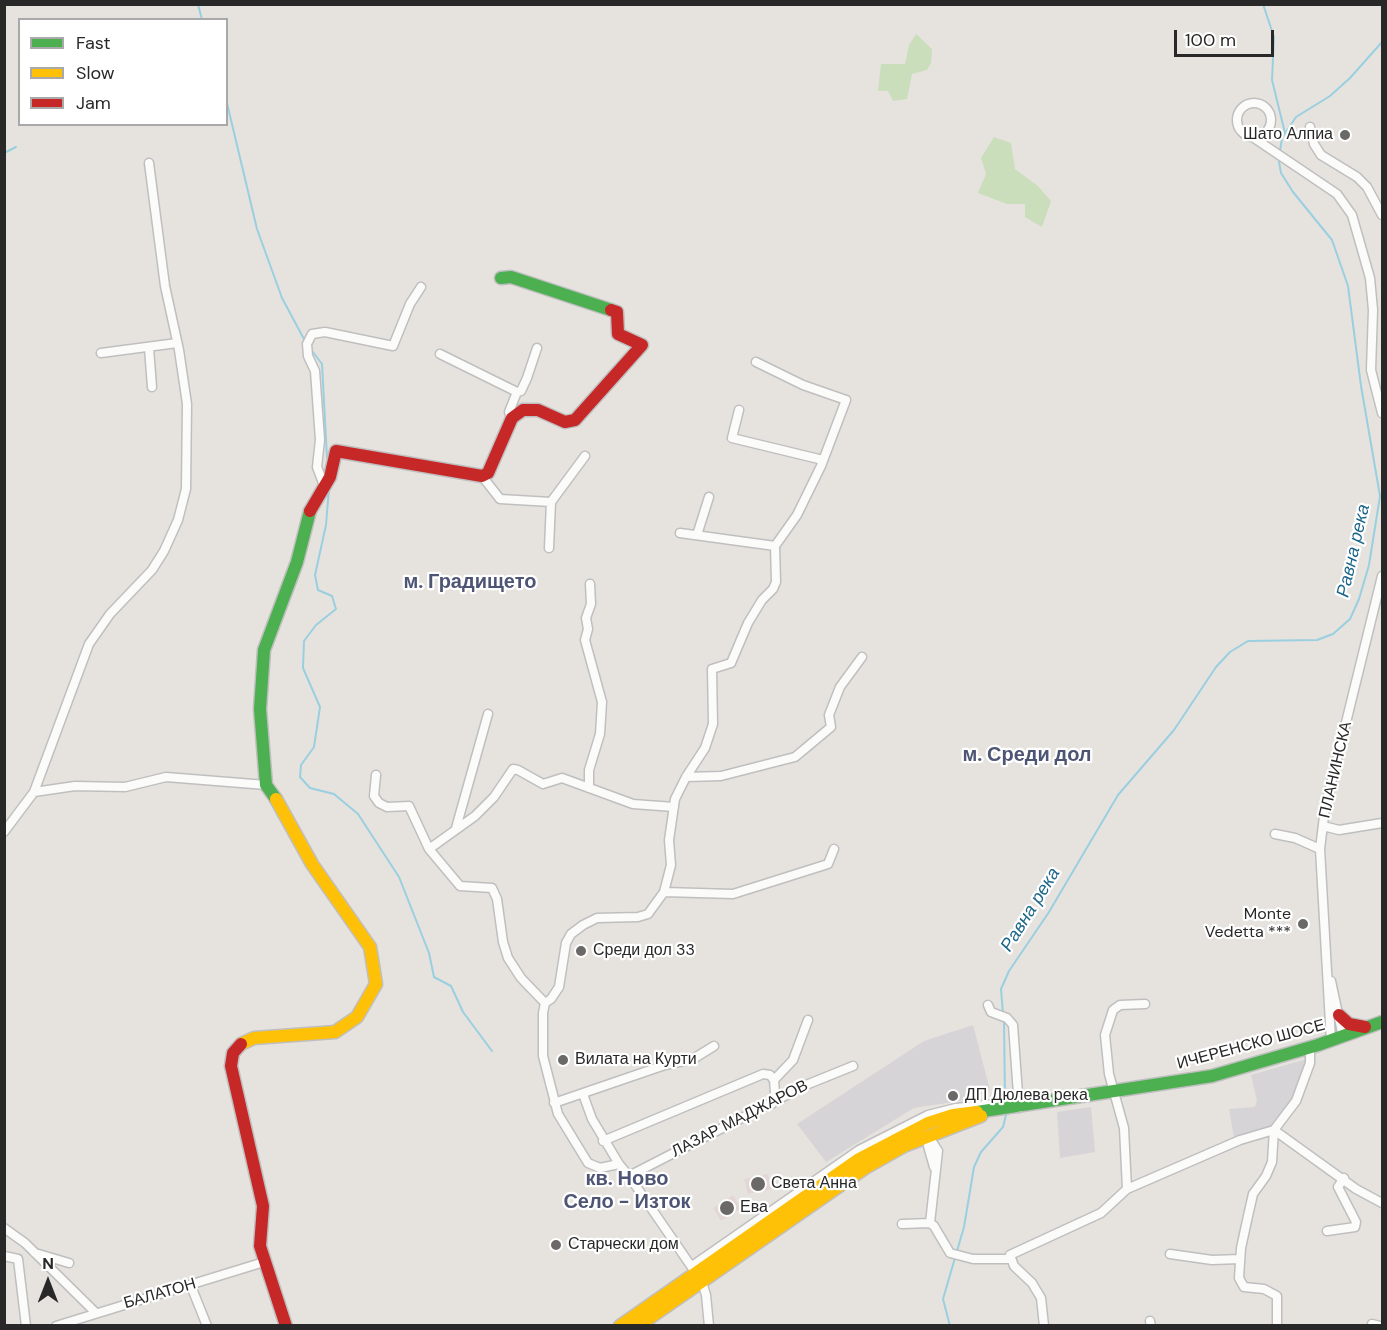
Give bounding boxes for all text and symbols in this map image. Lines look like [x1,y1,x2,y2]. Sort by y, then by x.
legend [18,18,228,126]
scale bar [1177,18,1278,56]
text: 100 m [1185,28,1236,52]
text: Fast [76,31,111,55]
text: Slow [76,61,115,85]
text: Jam [76,91,111,115]
place label: Шато Алпиа [1243,125,1333,145]
marker: Шато Алпиа [1338,128,1352,142]
water label: Равна река [1333,502,1375,600]
district label: м. Градището [404,571,536,595]
street label: ПЛАНИНСКА [1316,720,1356,820]
district label: м. Среди дол [962,744,1092,768]
water label: Равна река [997,864,1065,956]
place label: Monte Vedetta *** [1205,905,1291,943]
marker: Monte Vedetta *** [1296,917,1310,931]
place label: Среди дол 33 [593,941,695,961]
marker: Среди дол 33 [574,944,588,958]
street label: ИЧЕРЕНСКО ШОСЕ [1175,1016,1327,1074]
place label: Вилата на Курти [575,1050,697,1070]
marker: Вилата на Курти [556,1053,570,1067]
street label: ЛАЗАР МАДЖАРОВ [669,1076,811,1162]
place label: ДП Дюлева река [965,1086,1088,1106]
marker: ДП Дюлева река [946,1089,960,1103]
district label: кв. Ново Село - Изток [563,1168,691,1215]
place label: Света Анна [771,1174,857,1194]
marker: Света Анна [749,1175,767,1193]
place label: Ева [740,1198,768,1218]
marker: Ева [718,1199,736,1217]
place label: Старчески дом [568,1235,679,1255]
marker: Старчески дом [549,1238,563,1252]
north arrow [18,1252,78,1312]
text: N [42,1253,54,1274]
street label: БАЛАТОН [122,1275,198,1313]

